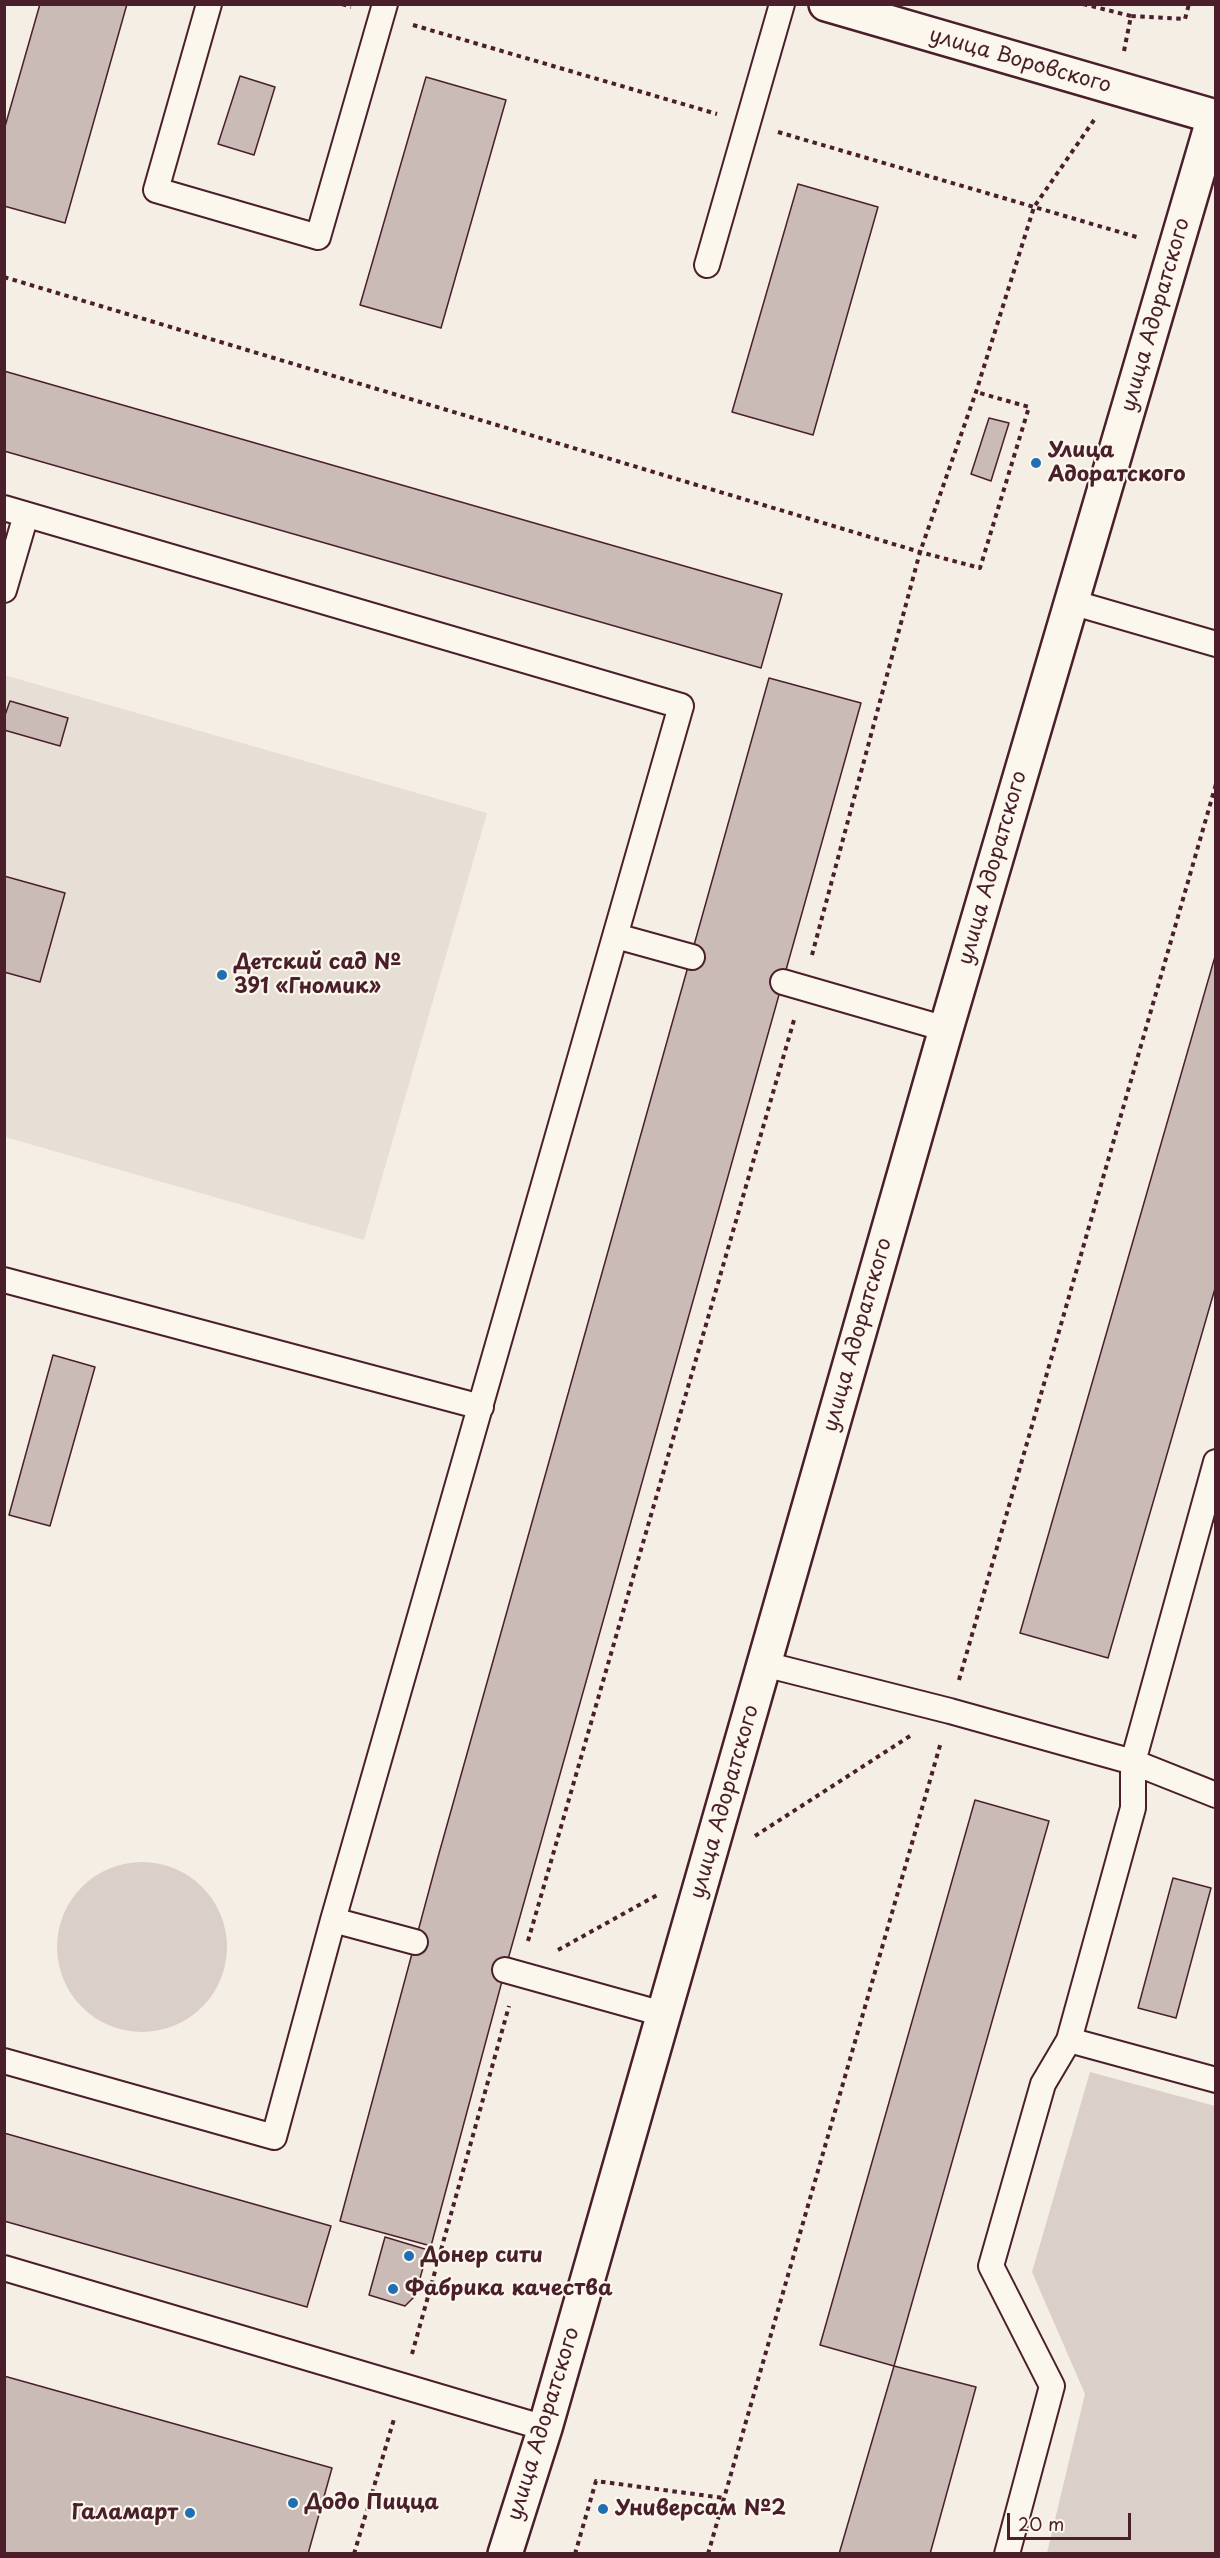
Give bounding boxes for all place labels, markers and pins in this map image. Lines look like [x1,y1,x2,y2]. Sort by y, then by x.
place label: Улица Адоратского [1048,438,1186,488]
marker: Улица Адоратского [1029,456,1043,470]
place label: Детский сад № 391 «Гномик» [234,950,401,1000]
marker: Детский сад № 391 «Гномик» [215,968,229,982]
place label: Донер сити [421,2243,543,2269]
marker: Донер сити [402,2249,416,2263]
place label: Фабрика качества [405,2276,613,2302]
marker: Фабрика качества [386,2282,400,2296]
place label: Додо Пицца [305,2490,439,2516]
marker: Додо Пицца [286,2496,300,2510]
place label: Универсам №2 [615,2496,786,2522]
place label: Галамарт [71,2500,178,2526]
marker: Универсам №2 [596,2502,610,2516]
marker: Галамарт [183,2506,197,2520]

